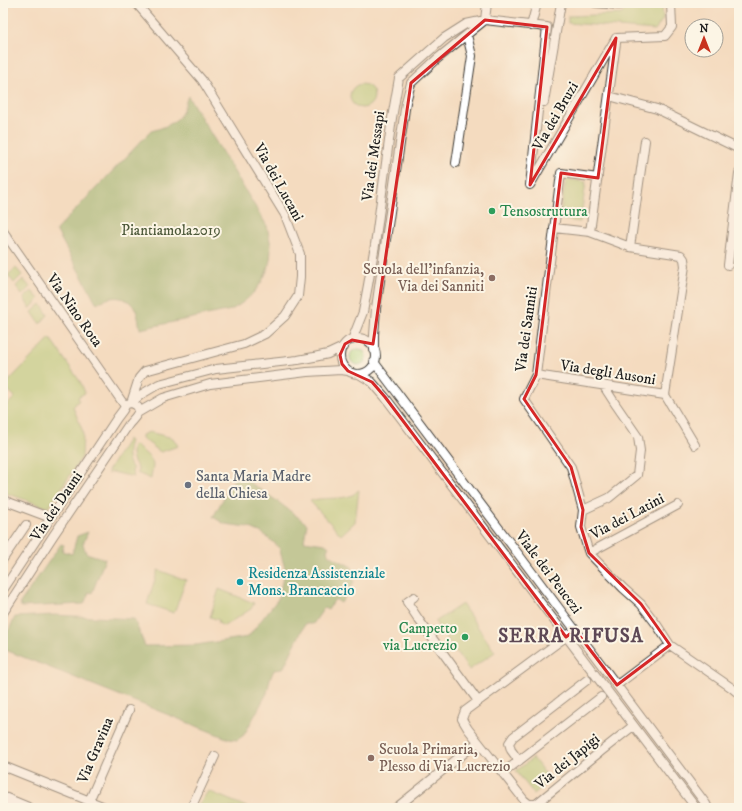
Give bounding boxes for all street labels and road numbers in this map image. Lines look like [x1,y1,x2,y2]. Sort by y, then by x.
street label: Via dei Bruzi [528,78,583,155]
street label: Via dei Messapi [358,110,389,204]
street label: Via dei Lucani [249,139,308,225]
street label: Via Nino Rota [42,269,107,351]
street label: Via dei Sanniti [511,285,542,374]
street label: Via degli Ausoni [558,355,657,389]
street label: Via dei Dauni [26,468,87,546]
street label: Via dei Latini [586,489,668,544]
street label: Viale dei Peucezi [511,526,586,618]
street label: Via Gravina [73,714,118,787]
street label: Via dei Japigi [530,729,604,794]

